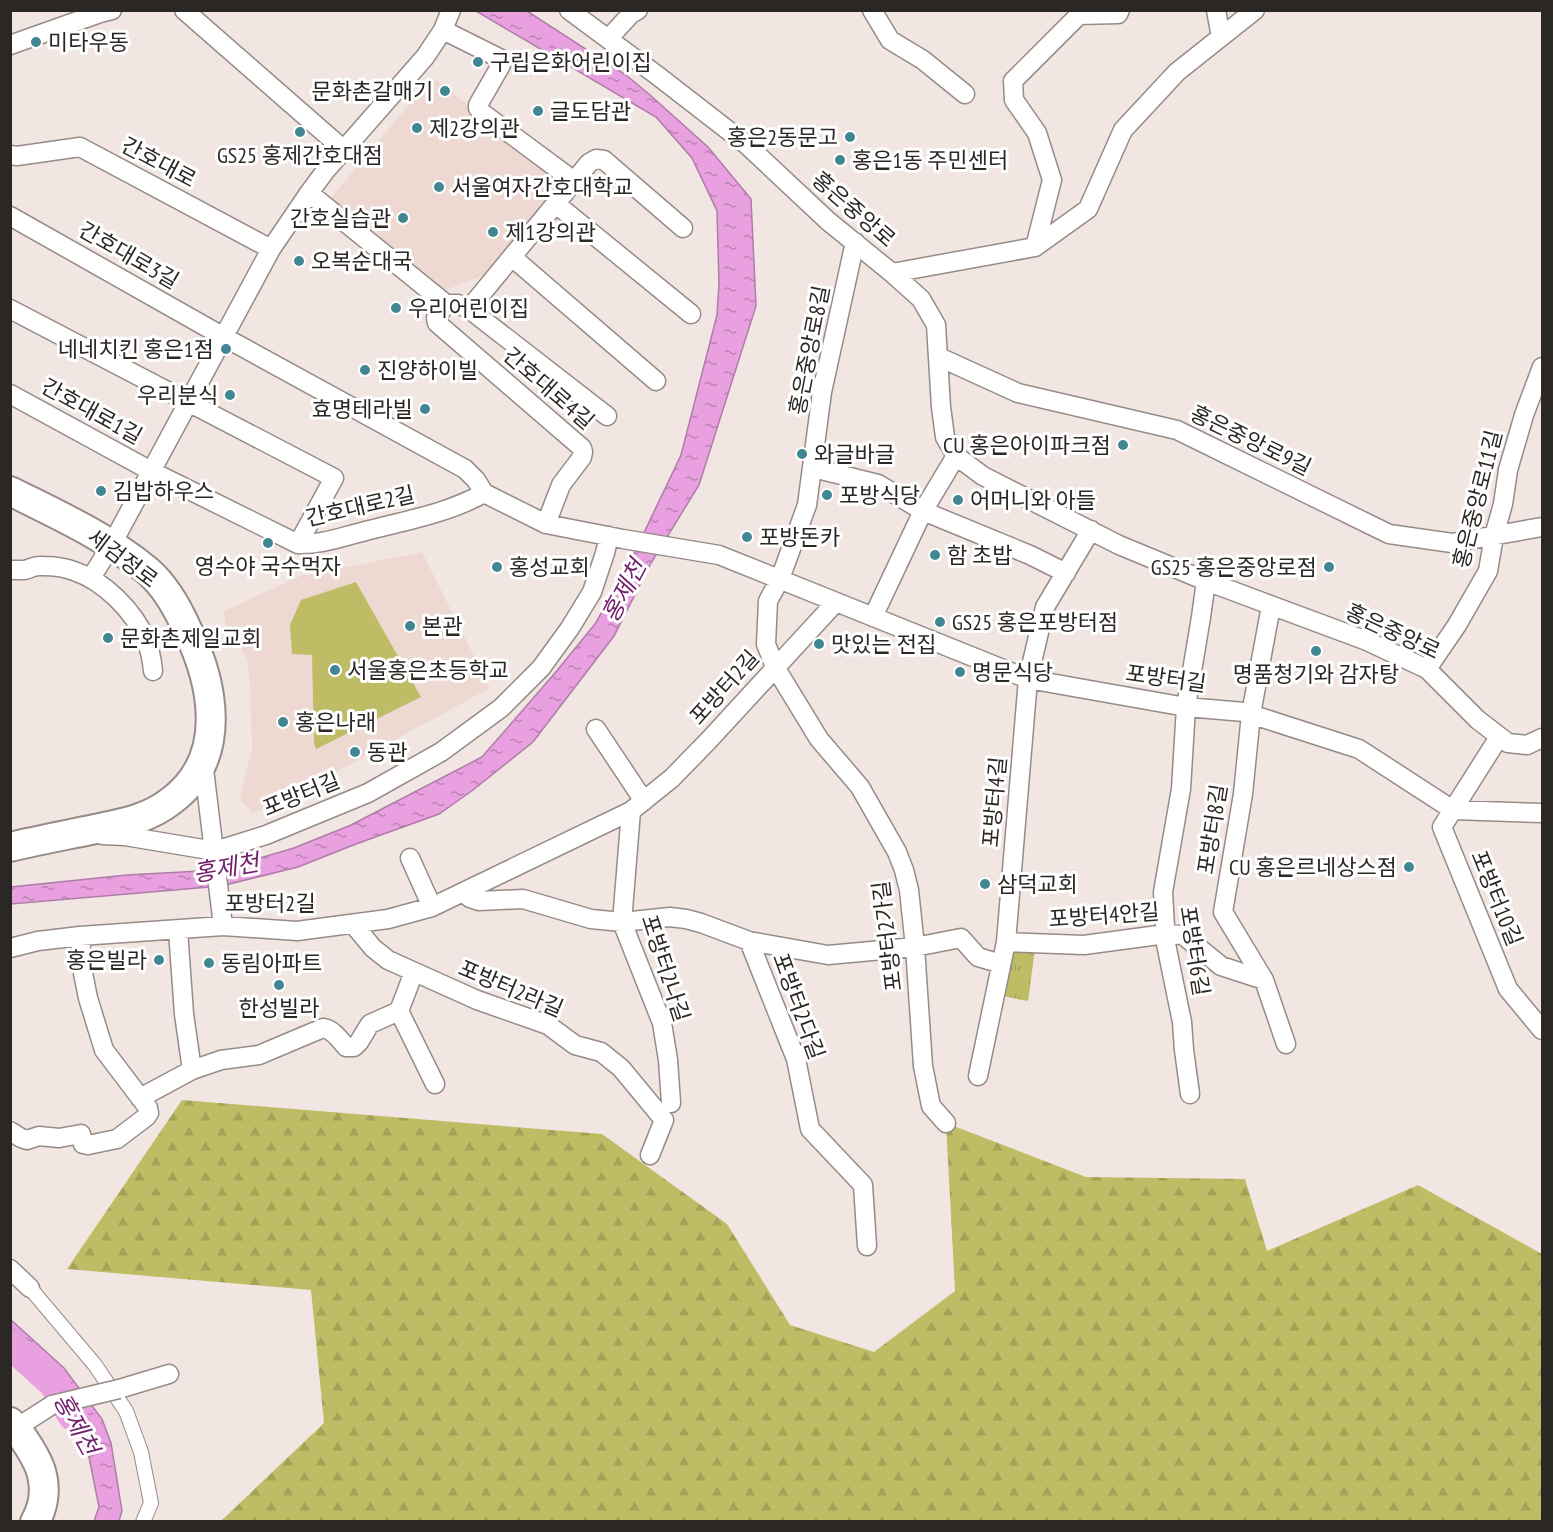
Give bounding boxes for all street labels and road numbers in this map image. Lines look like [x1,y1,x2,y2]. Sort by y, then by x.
street label: 간호대로 [117,131,201,193]
street label: 홍은중앙로 [807,165,901,253]
street label: 간호대로3길 [74,215,184,295]
street label: 홍은중앙로8길 [783,283,835,417]
street label: 간호대로4길 [498,341,600,435]
street label: 간호대로1길 [37,372,147,450]
street label: 홍은중앙로9길 [1186,399,1316,481]
street label: 홍은중앙로11길 [1446,427,1508,571]
street label: 간호대로2길 [303,480,417,532]
street label: 세검정로 [82,522,164,594]
street label: 홍은중앙로 [1341,597,1445,665]
street label: 포방터2길 [683,644,765,730]
street label: 포방터길 [1124,659,1208,697]
street label: 포방터4길 [976,756,1012,848]
street label: 포방터길 [258,766,344,822]
street label: 포방터8길 [1191,782,1233,876]
street label: 포방터10길 [1465,846,1529,950]
street label: 포방터2가길 [866,879,908,993]
street label: 포방터2길 [225,889,315,917]
street label: 포방터4안길 [1048,897,1160,933]
street label: 포방터6길 [1174,904,1216,998]
street label: 포방터2나길 [636,911,696,1025]
street label: 포방터2다길 [767,949,831,1063]
street label: 포방터2라길 [454,953,568,1023]

